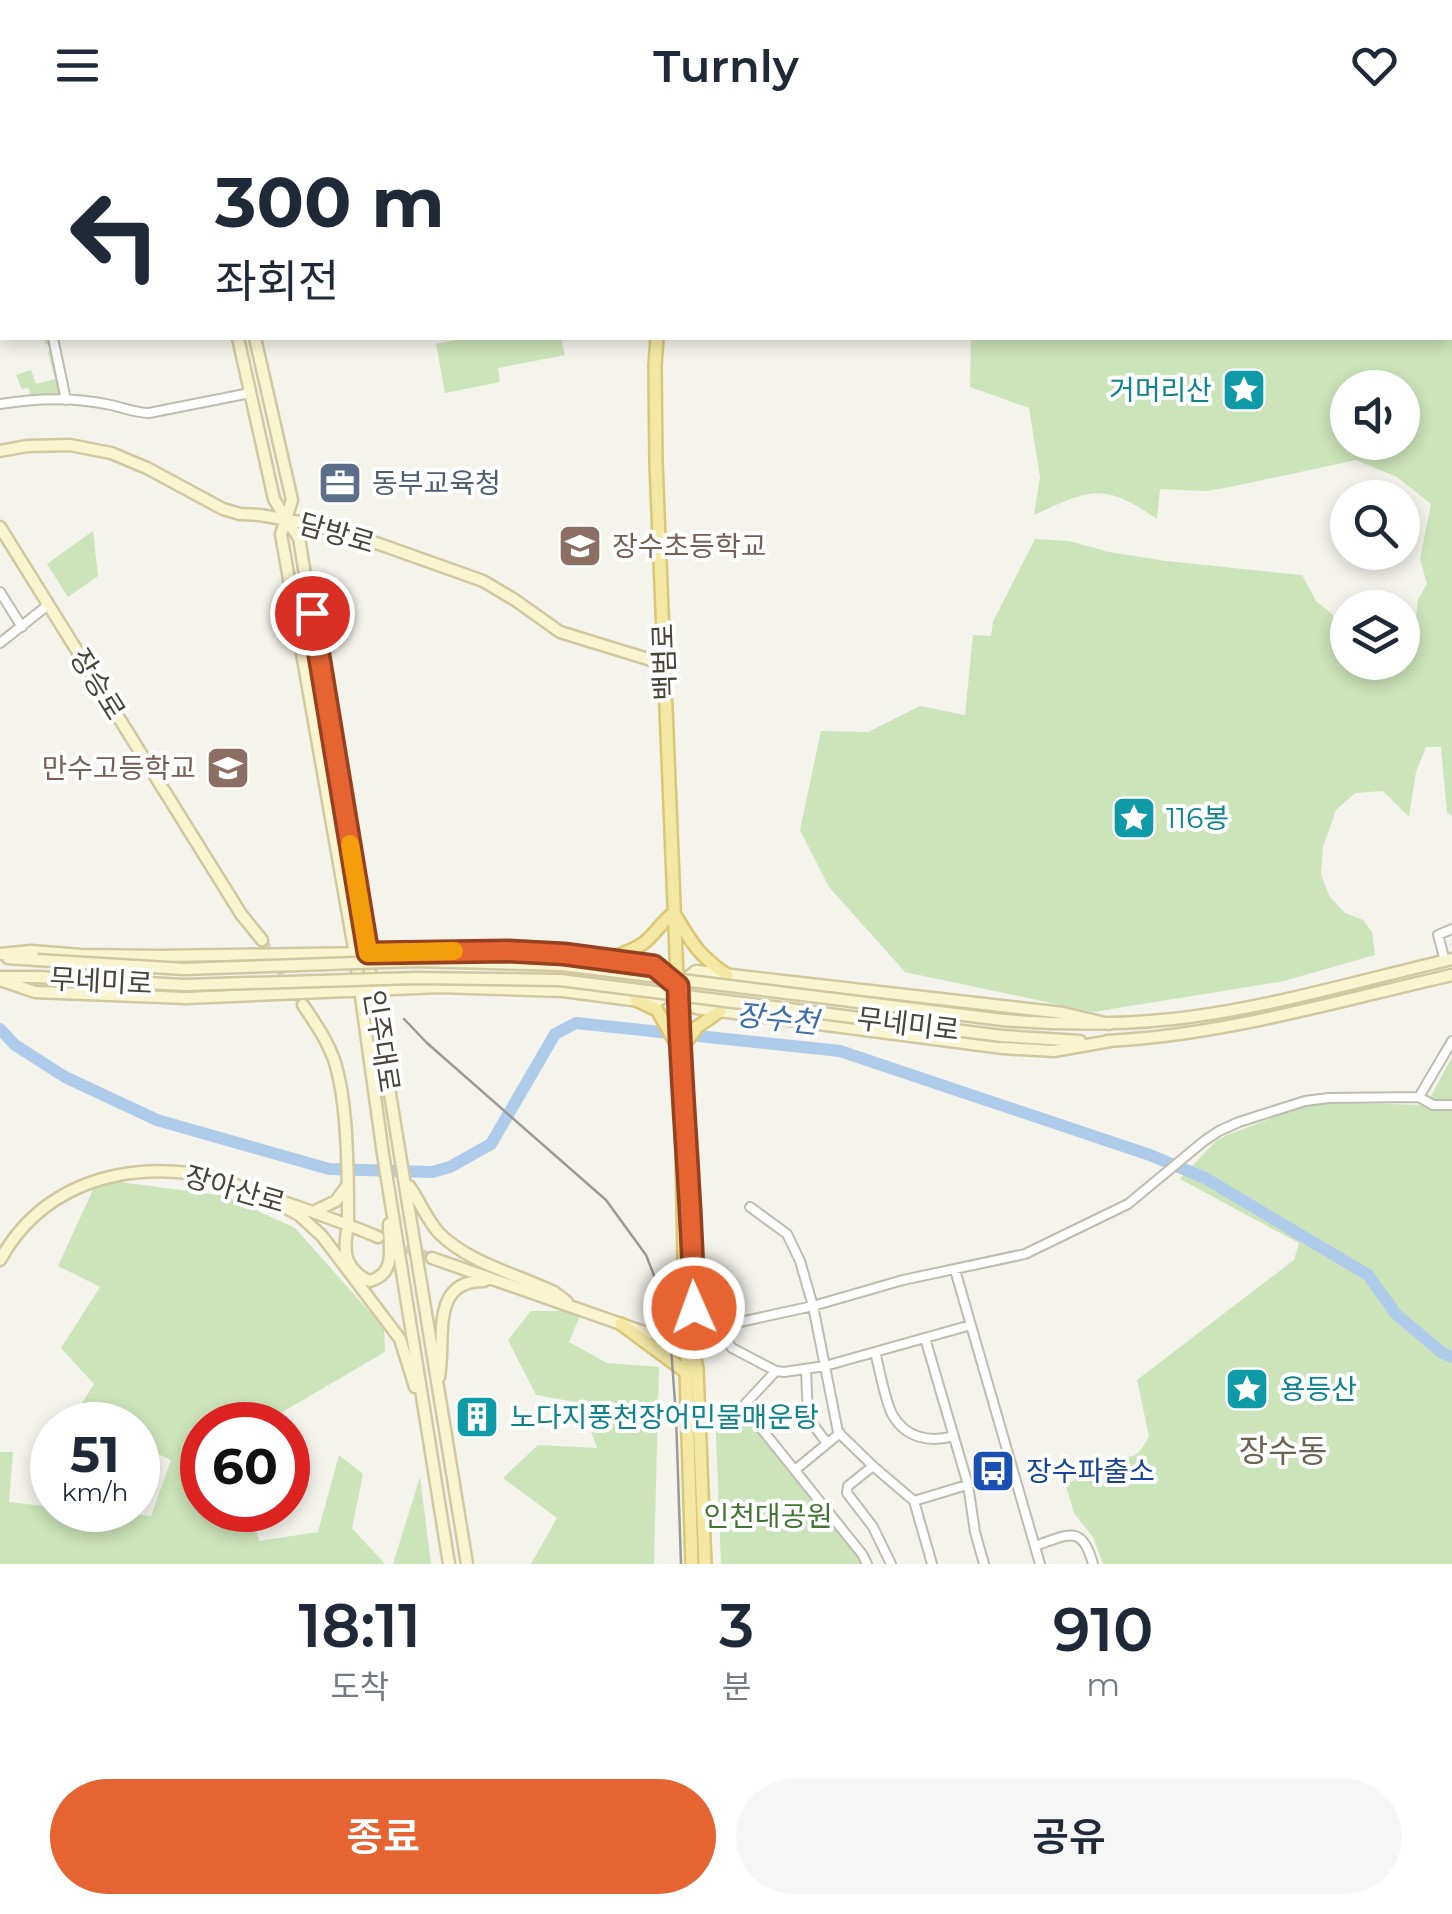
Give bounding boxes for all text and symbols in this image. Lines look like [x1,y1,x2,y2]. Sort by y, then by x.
icon: menu [50,38,105,93]
text: Turnly [653,38,799,93]
icon: heart [1347,38,1402,93]
text: 300 m [215,159,445,245]
icon: left [50,170,180,300]
text: 좌회전 [215,253,339,308]
place icon: 거머리산 [1221,367,1267,413]
map controls [1330,370,1420,680]
button: sound [1330,370,1420,460]
place label: 거머리산 [1109,373,1212,407]
office icon: 동부교육청 [317,460,363,506]
place label: 동부교육청 [372,466,501,500]
button: search [1330,480,1420,570]
street label: 담방로 [295,506,379,560]
school or university icon: 장수초등학교 [557,523,603,569]
place label: 장수초등학교 [612,529,767,563]
pin [270,571,355,656]
icon: arrive [285,586,340,641]
button: layers [1330,590,1420,680]
street label: 백범로 [646,623,682,701]
street label: 장승로 [63,642,133,726]
school or university icon: 만수고등학교 [205,745,251,791]
place label: 만수고등학교 [41,751,196,785]
place icon: 116봉 [1111,795,1157,841]
place label: 116봉 [1166,801,1229,835]
street label: 무네미로 [49,961,153,1001]
street label: 인주대로 [357,987,407,1095]
water label: 장수천 [734,996,824,1042]
street label: 무네미로 [855,1001,961,1047]
street label: 장아산로 [181,1158,289,1220]
position arrow [642,1256,746,1360]
place icon: 용등산 [1224,1366,1270,1412]
place label: 용등산 [1280,1372,1357,1406]
building icon: 노다지풍천장어민물매운탕 [454,1394,500,1440]
place label: 노다지풍천장어민물매운탕 [510,1400,819,1434]
speed limit sign: 60 [180,1402,310,1532]
text: 51 [70,1424,120,1485]
district label: 장수동 [1239,1431,1327,1470]
bus stop icon: 장수파출소 [970,1448,1016,1494]
place label: 장수파출소 [1026,1454,1155,1488]
text: km/h [62,1477,128,1507]
park label: 인천대공원 [704,1499,832,1533]
text: 18:11 [298,1589,421,1662]
text: 3 [719,1589,754,1662]
text: 910 [1053,1593,1154,1666]
text: m [1086,1665,1120,1704]
text: 도착 [330,1667,389,1706]
text: 분 [722,1667,752,1706]
button: 종료 [50,1779,716,1894]
button: 공유 [736,1779,1402,1894]

